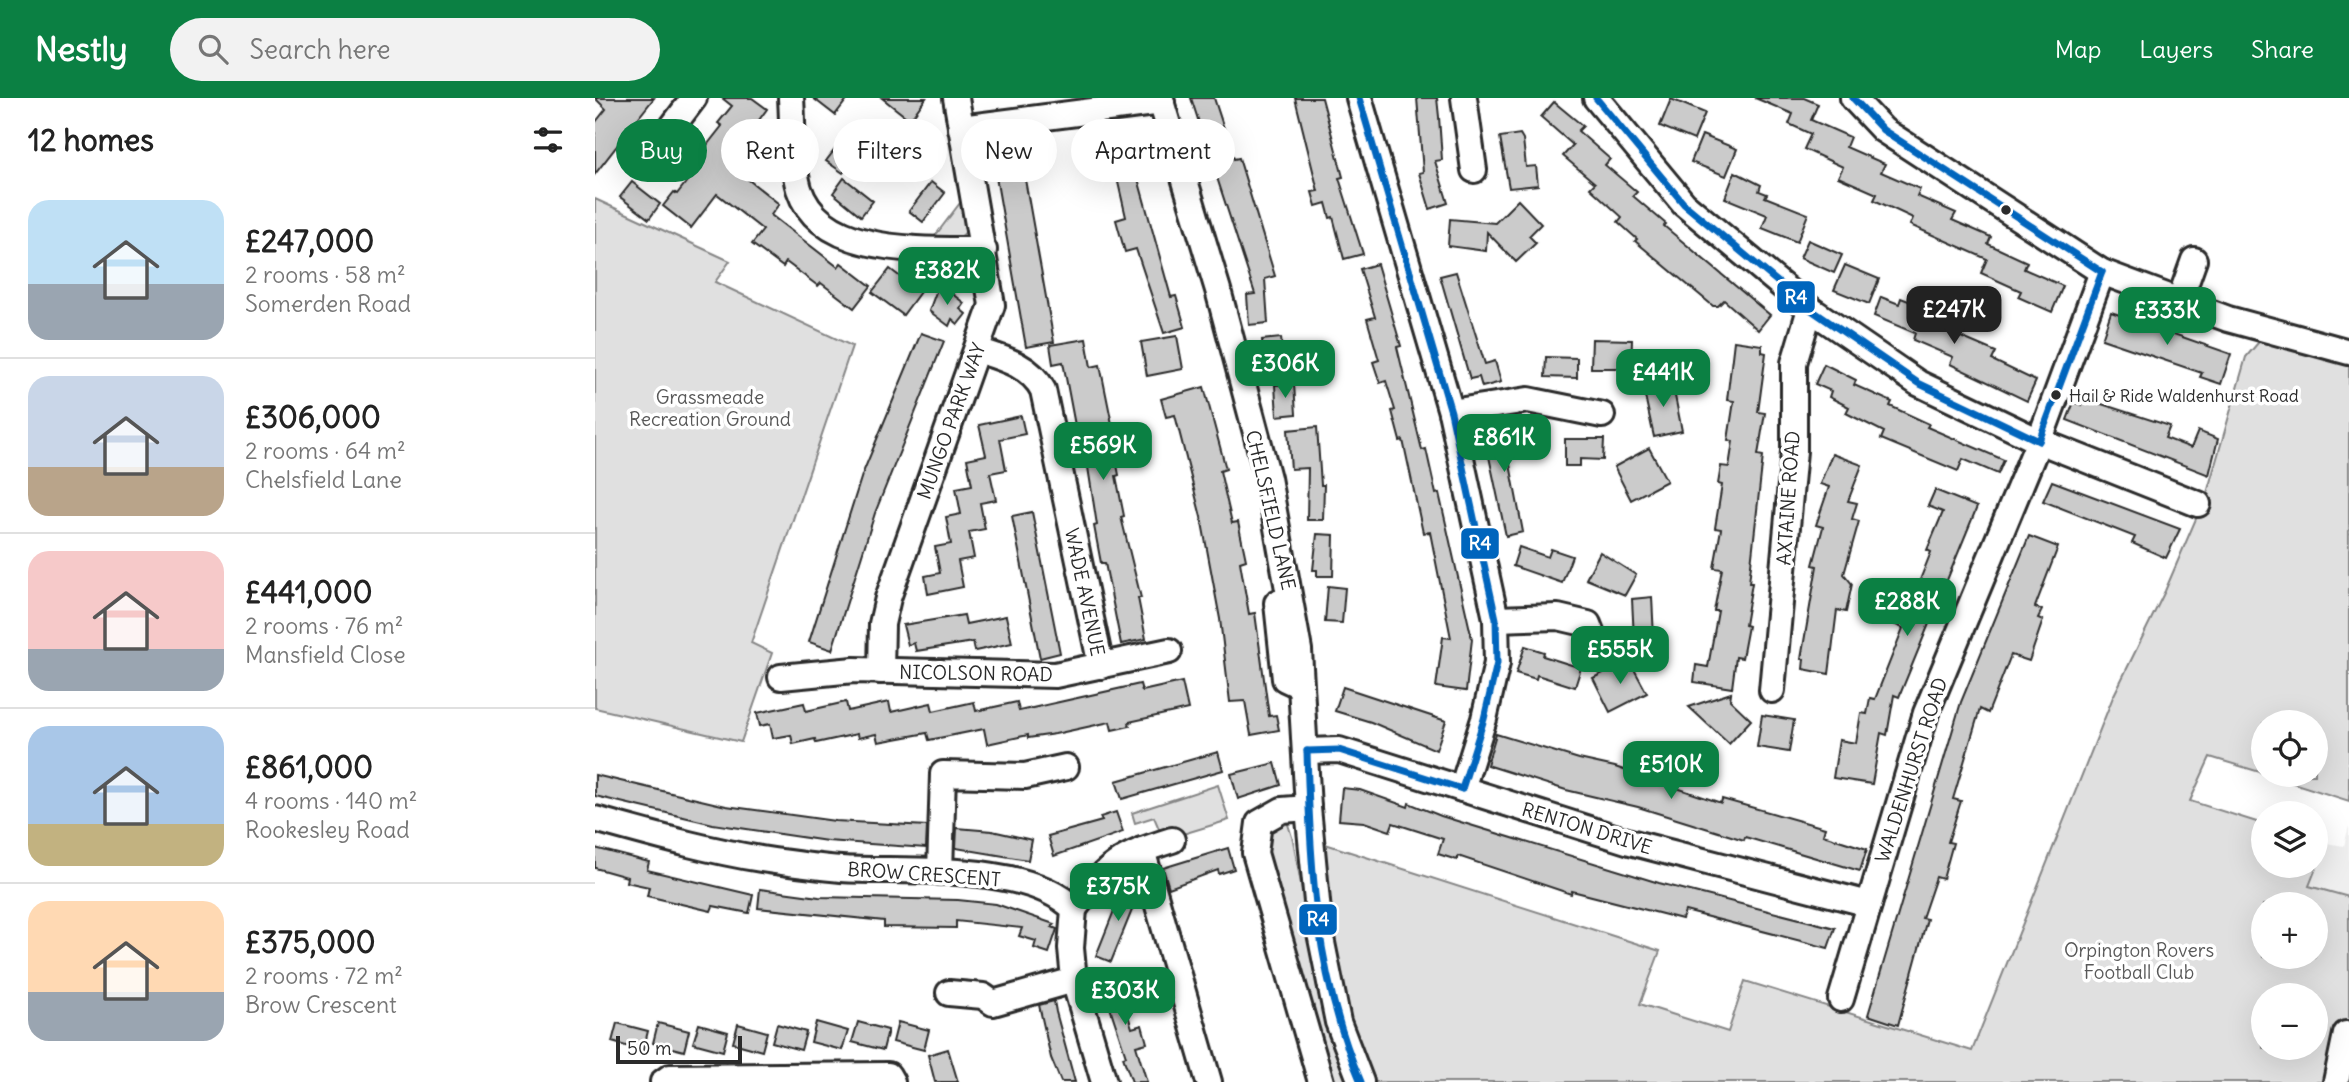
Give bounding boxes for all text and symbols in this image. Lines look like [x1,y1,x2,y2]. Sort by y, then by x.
search box [170,18,660,81]
text: Nestly [35,28,128,70]
icon: search [194,30,232,68]
text: Search here [250,33,391,66]
text: Map [2055,34,2101,64]
text: Layers [2139,34,2213,64]
text: Share [2251,34,2314,64]
chip: Buy [616,119,707,182]
chip: Rent [721,119,819,182]
chip: Filters [833,119,947,182]
chip: New [961,119,1057,182]
chip: Apartment [1071,119,1235,182]
text: 12 homes [28,121,154,159]
icon: filters [529,121,567,159]
unlabelled marker [1999,203,2013,217]
text: £247,000 [245,222,374,260]
icon: home [84,228,168,312]
pin: £382K [898,248,996,307]
text: £382K [914,255,980,284]
text: 2 rooms · 58 m² [245,260,406,289]
line badge: R4 [1776,280,1816,314]
text: R4 [1785,285,1807,309]
pin: £247K [1905,286,2003,346]
pin: £333K [2118,288,2216,347]
text: Somerden Road [245,289,411,318]
text: £247K [1922,294,1986,323]
text: £333K [2134,295,2200,324]
street label: MUNGO PARK WAY [912,339,991,502]
pin: £306K [1236,341,1334,400]
text: £306K [1251,348,1319,377]
pin: £441K [1614,350,1712,409]
text: £441K [1632,357,1694,386]
park label: Grassmeade Recreation Ground [629,385,791,431]
place label: Hail & Ride Waldenhurst Road [2069,385,2299,407]
marker: Hail & Ride Waldenhurst Road [2049,388,2063,402]
text: £306,000 [245,398,381,436]
icon: home [84,404,168,488]
pin: £861K [1455,414,1553,474]
pin: £569K [1054,422,1152,482]
text: £861K [1473,422,1535,451]
street label: CHELSFIELD LANE [1241,428,1301,592]
text: £569K [1070,430,1136,459]
street label: AXTAINE ROAD [1771,430,1805,566]
text: 2 rooms · 64 m² [245,436,406,465]
text: Chelsfield Lane [245,465,402,494]
street label: WADE AVENUE [1060,526,1110,658]
line badge: R4 [1460,527,1500,560]
text: R4 [1469,531,1491,555]
text: £441,000 [245,573,373,611]
pin: £288K [1858,578,1956,638]
icon: home [84,579,168,663]
text: £288K [1874,586,1940,615]
text: 2 rooms · 76 m² [245,611,403,640]
pin: £555K [1571,626,1669,686]
text: £555K [1587,634,1653,663]
text: Mansfield Close [245,640,406,669]
street label: NICOLSON ROAD [899,660,1053,686]
street label: WALDENHURST ROAD [1870,674,1952,866]
map controls [2251,710,2328,1060]
button: locate [2251,710,2328,787]
pin: £510K [1622,742,1720,801]
text: £861,000 [245,748,373,786]
text: £510K [1639,749,1703,778]
icon: home [84,754,168,838]
text: 4 rooms · 140 m² [245,786,417,815]
street label: RENTON DRIVE [1519,797,1655,859]
button: layers [2251,801,2328,878]
text: Rookesley Road [245,815,410,844]
street label: BROW CRESCENT [847,857,1002,891]
pin: £375K [1069,864,1167,923]
text: £375K [1086,871,1150,900]
button: + [2251,892,2328,969]
line badge: R4 [1298,903,1338,936]
text: R4 [1307,907,1329,931]
text: £375,000 [245,923,376,961]
icon: home [84,929,168,1013]
park label: Orpington Rovers Football Club [2064,938,2214,984]
text: 2 rooms · 72 m² [245,961,403,990]
pin: £303K [1076,968,1174,1027]
text: £303K [1091,975,1159,1004]
button: − [2251,983,2328,1060]
text: Brow Crescent [245,990,397,1019]
scale bar [616,1033,742,1065]
text: 50 m [627,1036,672,1060]

